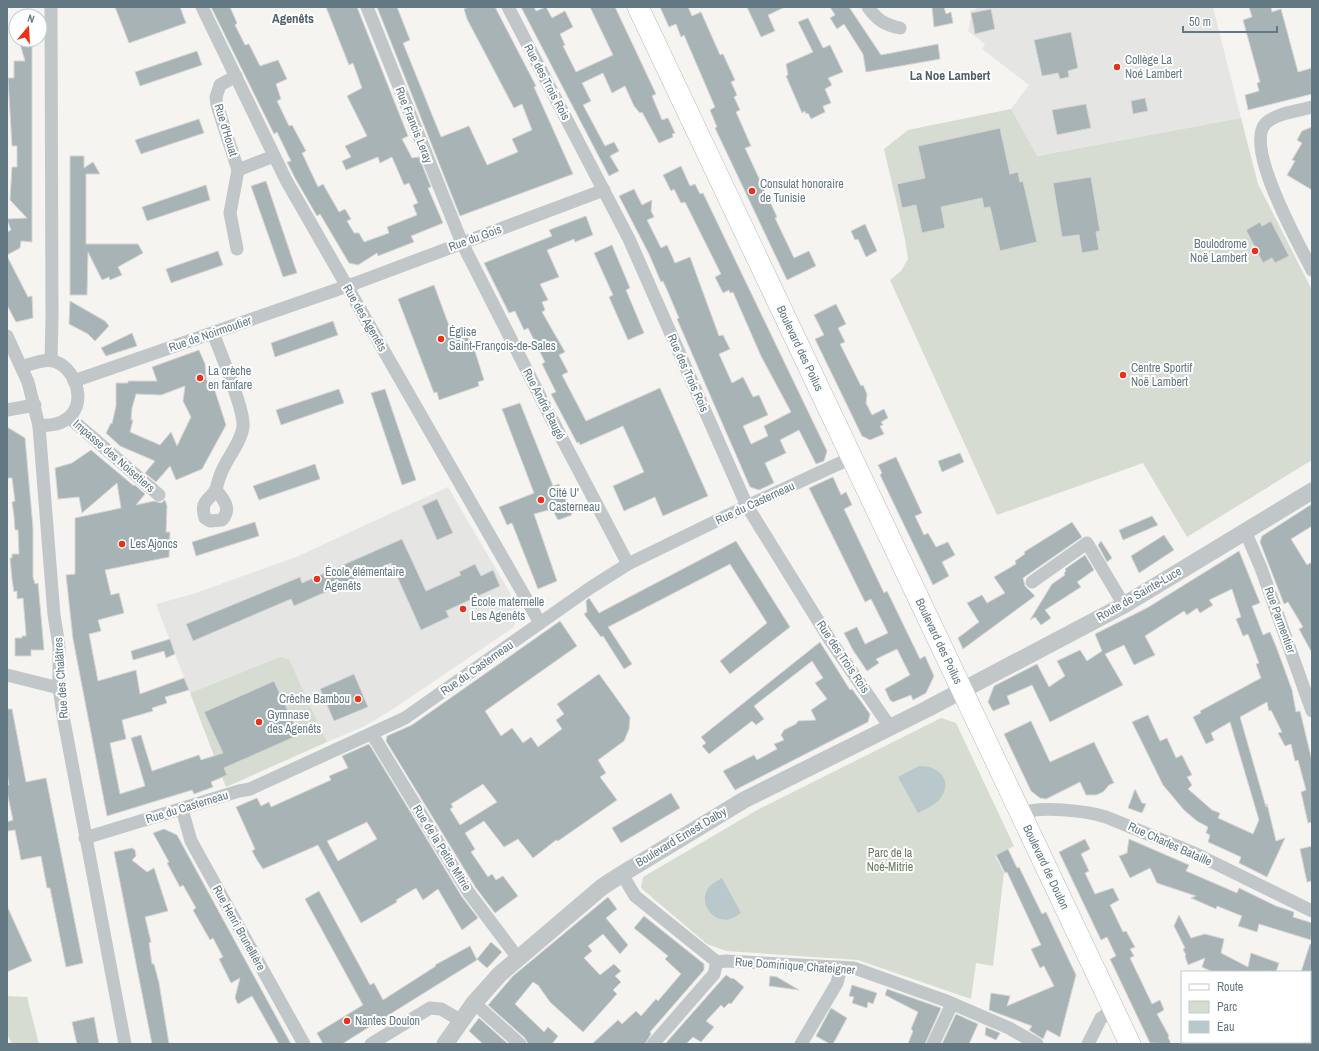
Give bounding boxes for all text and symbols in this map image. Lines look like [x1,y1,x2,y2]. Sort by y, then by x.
north arrow [8,8,48,48]
scale bar [1183,8,1277,34]
district label: Agenêts [272,10,314,27]
text: N [26,11,36,26]
text: 50 m [1189,14,1211,30]
street label: Rue des Trois Rois [520,41,574,123]
place label: Collège La Noé Lambert [1125,52,1182,82]
marker: Collège La Noé Lambert [1112,62,1122,72]
district label: La Noe Lambert [910,67,991,84]
street label: Rue Francis Leray [391,84,437,166]
street label: Rue d'Houat [210,102,242,159]
place label: Consulat honoraire de Tunisie [760,176,844,206]
marker: Consulat honoraire de Tunisie [747,186,757,196]
street label: Rue du Gois [446,221,504,255]
place label: Boulodrome Noë Lambert [1190,236,1247,266]
marker: Boulodrome Noë Lambert [1250,246,1260,256]
street label: Rue des Agenêts [339,282,391,355]
street label: Boulevard des Poilus [773,303,827,394]
street label: Rue de Noirmoutier [167,312,254,356]
place label: Église Saint-François-de-Sales [449,324,556,354]
street label: Rue des Trois Rois [664,331,712,415]
marker: Église Saint-François-de-Sales [436,334,446,344]
place label: Centre Sportif Noë Lambert [1131,360,1193,390]
place label: La crèche en fanfare [208,363,252,393]
street label: Rue André Baugé [519,366,569,442]
marker: Centre Sportif Noë Lambert [1118,370,1128,380]
marker: La crèche en fanfare [195,373,205,383]
street label: Impasse des Noisetiers [70,416,158,496]
street label: Rue du Casterneau [713,478,797,528]
place label: Cité U' Casterneau [549,485,600,515]
marker: Cité U' Casterneau [536,495,546,505]
place label: Les Ajoncs [130,536,178,552]
marker: Les Ajoncs [117,539,127,549]
street label: Route de Sainte-Luce [1094,563,1184,625]
place label: École élémentaire Agenêts [324,564,404,594]
marker: École élémentaire Agenêts [312,574,322,584]
street label: Rue Parmentier [1261,585,1300,656]
place label: École maternelle Les Agenêts [471,594,544,624]
street label: Boulevard des Poilus [912,596,966,687]
marker: École maternelle Les Agenêts [458,604,468,614]
street label: Rue des Trois Rois [813,618,873,696]
street label: Rue des Chalâtres [50,637,72,719]
street label: Rue du Casterneau [437,637,517,699]
place label: Crêche Bambou [279,691,350,707]
marker: Crêche Bambou [353,694,363,704]
place label: Gymnase des Agenêts [267,707,321,737]
marker: Gymnase des Agenêts [254,717,264,727]
street label: Rue du Casterneau [144,787,230,827]
street label: Rue de la Petite Mitrie [409,802,475,894]
street label: Boulevard Ernest Dalby [633,803,729,870]
street label: Rue Charles Bataille [1126,818,1214,870]
street label: Boulevard de Doulon [1019,822,1073,912]
park label: Parc de la Noé-Mitrie [867,845,913,875]
street label: Rue Henri Brunellière [209,883,269,973]
street label: Rue Dominique Chateigner [734,954,856,978]
legend [1181,971,1311,1043]
text: Route [1217,979,1243,995]
text: Parc [1217,999,1237,1015]
place label: Nantes Doulon [355,1013,420,1029]
marker: Nantes Doulon [342,1016,352,1026]
text: Eau [1217,1019,1235,1035]

